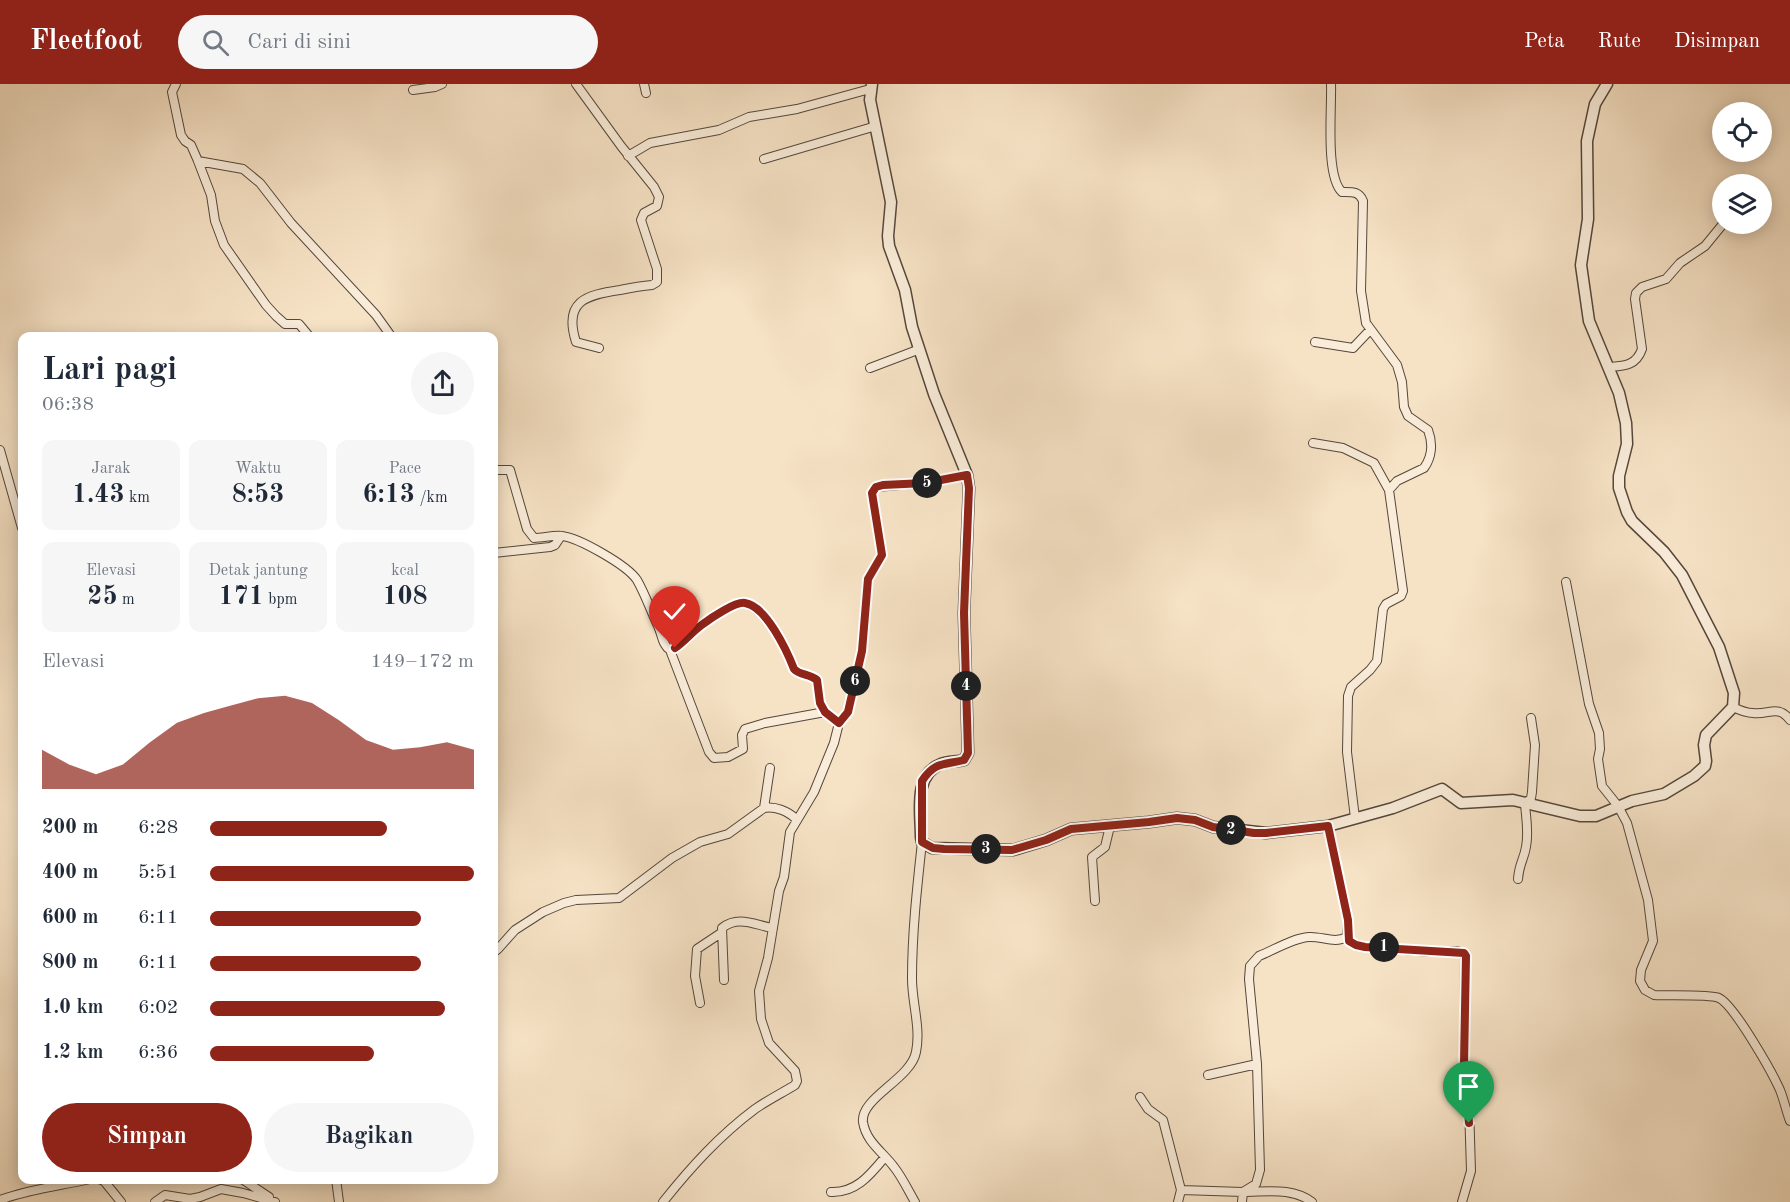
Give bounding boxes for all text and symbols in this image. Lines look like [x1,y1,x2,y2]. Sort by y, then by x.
search box [178,15,598,69]
icon: search [199,26,232,59]
text: Fleetfoot [30,28,142,56]
text: Cari di sini [247,31,351,53]
text: Peta [1524,31,1565,52]
text: Rute [1598,31,1641,52]
text: Disimpan [1674,31,1760,52]
map controls [1712,102,1772,234]
button: locate [1712,102,1772,162]
button: layers [1712,174,1772,234]
button: share [411,352,474,415]
text: Lari pagi [42,354,177,387]
text: 06:38 [42,395,94,415]
text: Jarak [91,461,131,477]
text: Waktu [235,461,281,477]
text: Pace [389,461,421,477]
pin: 5 [912,468,942,498]
text: 5 [922,475,932,491]
text: 1.43 [72,482,125,508]
text: 8:53 [232,482,284,508]
text: 6:13 [362,482,415,508]
text: km [125,490,150,506]
text: /km [415,490,448,506]
text: Elevasi [86,563,136,579]
text: Detak jantung [208,563,308,579]
text: kcal [391,563,419,579]
text: 25 [87,584,117,610]
text: 171 [219,584,264,610]
text: 108 [382,584,428,610]
pin [649,586,700,648]
text: m [117,592,135,608]
text: bpm [264,592,297,608]
icon: check [658,595,691,628]
text: Elevasi [42,652,104,672]
text: 149–172 m [371,652,474,672]
pin: 6 [840,666,870,696]
pin: 4 [951,671,981,701]
text: 6 [850,673,860,689]
text: 4 [961,678,971,694]
pin: 2 [1216,815,1246,845]
text: 200 m [42,818,98,838]
text: 6:28 [138,818,178,838]
text: 2 [1226,822,1236,838]
pin: 3 [971,834,1001,864]
text: 3 [981,841,991,857]
text: 400 m [42,863,98,883]
text: 5:51 [138,863,178,883]
text: 600 m [42,908,98,928]
text: 6:11 [138,908,178,928]
pin: 1 [1369,932,1399,962]
text: 1 [1379,939,1389,955]
text: 800 m [42,953,98,973]
text: 6:11 [138,953,178,973]
text: 1.0 km [42,998,104,1018]
text: 6:02 [138,998,178,1018]
text: 1.2 km [42,1043,104,1063]
text: 6:36 [138,1043,178,1063]
pin [1443,1061,1494,1123]
icon: arrive [1452,1070,1485,1103]
button: Simpan [42,1103,252,1172]
button: Bagikan [264,1103,474,1172]

